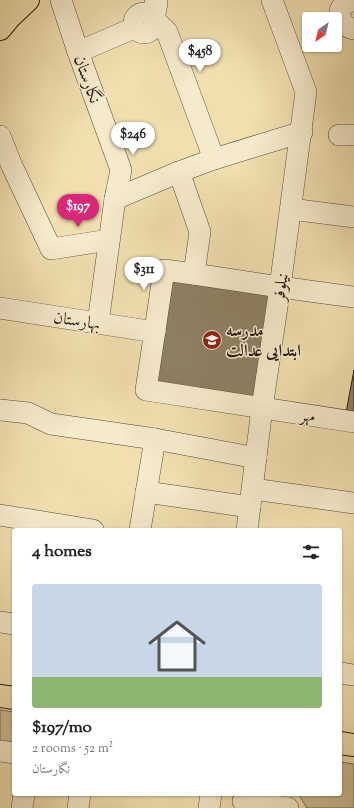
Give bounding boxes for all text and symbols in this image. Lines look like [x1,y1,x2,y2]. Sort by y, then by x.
north arrow [302,12,342,52]
map controls [302,12,342,52]
pin: $458 [176,39,224,73]
text: $458 [188,43,212,61]
street label: نگارستان [66,52,107,107]
pin: $246 [109,122,157,156]
text: $246 [120,126,146,144]
pin: $197 [54,194,102,228]
text: $197 [66,198,90,216]
pin: $311 [120,257,168,291]
text: $311 [133,261,155,279]
street label: نیلوفر [268,272,296,305]
street label: بهارستان [52,306,102,338]
place label: مدرسه ابتدایی عدالت [226,320,301,364]
school or university icon: مدرسه ابتدایی عدالت [201,329,223,351]
street label: مهر [297,404,317,430]
text: 4 homes [32,540,92,564]
icon: filters [300,541,322,563]
icon: home [141,610,213,682]
text: $197/mo [32,716,92,740]
text: 2 rooms · 52 m² [32,740,113,758]
text: نگارستان [32,761,70,779]

